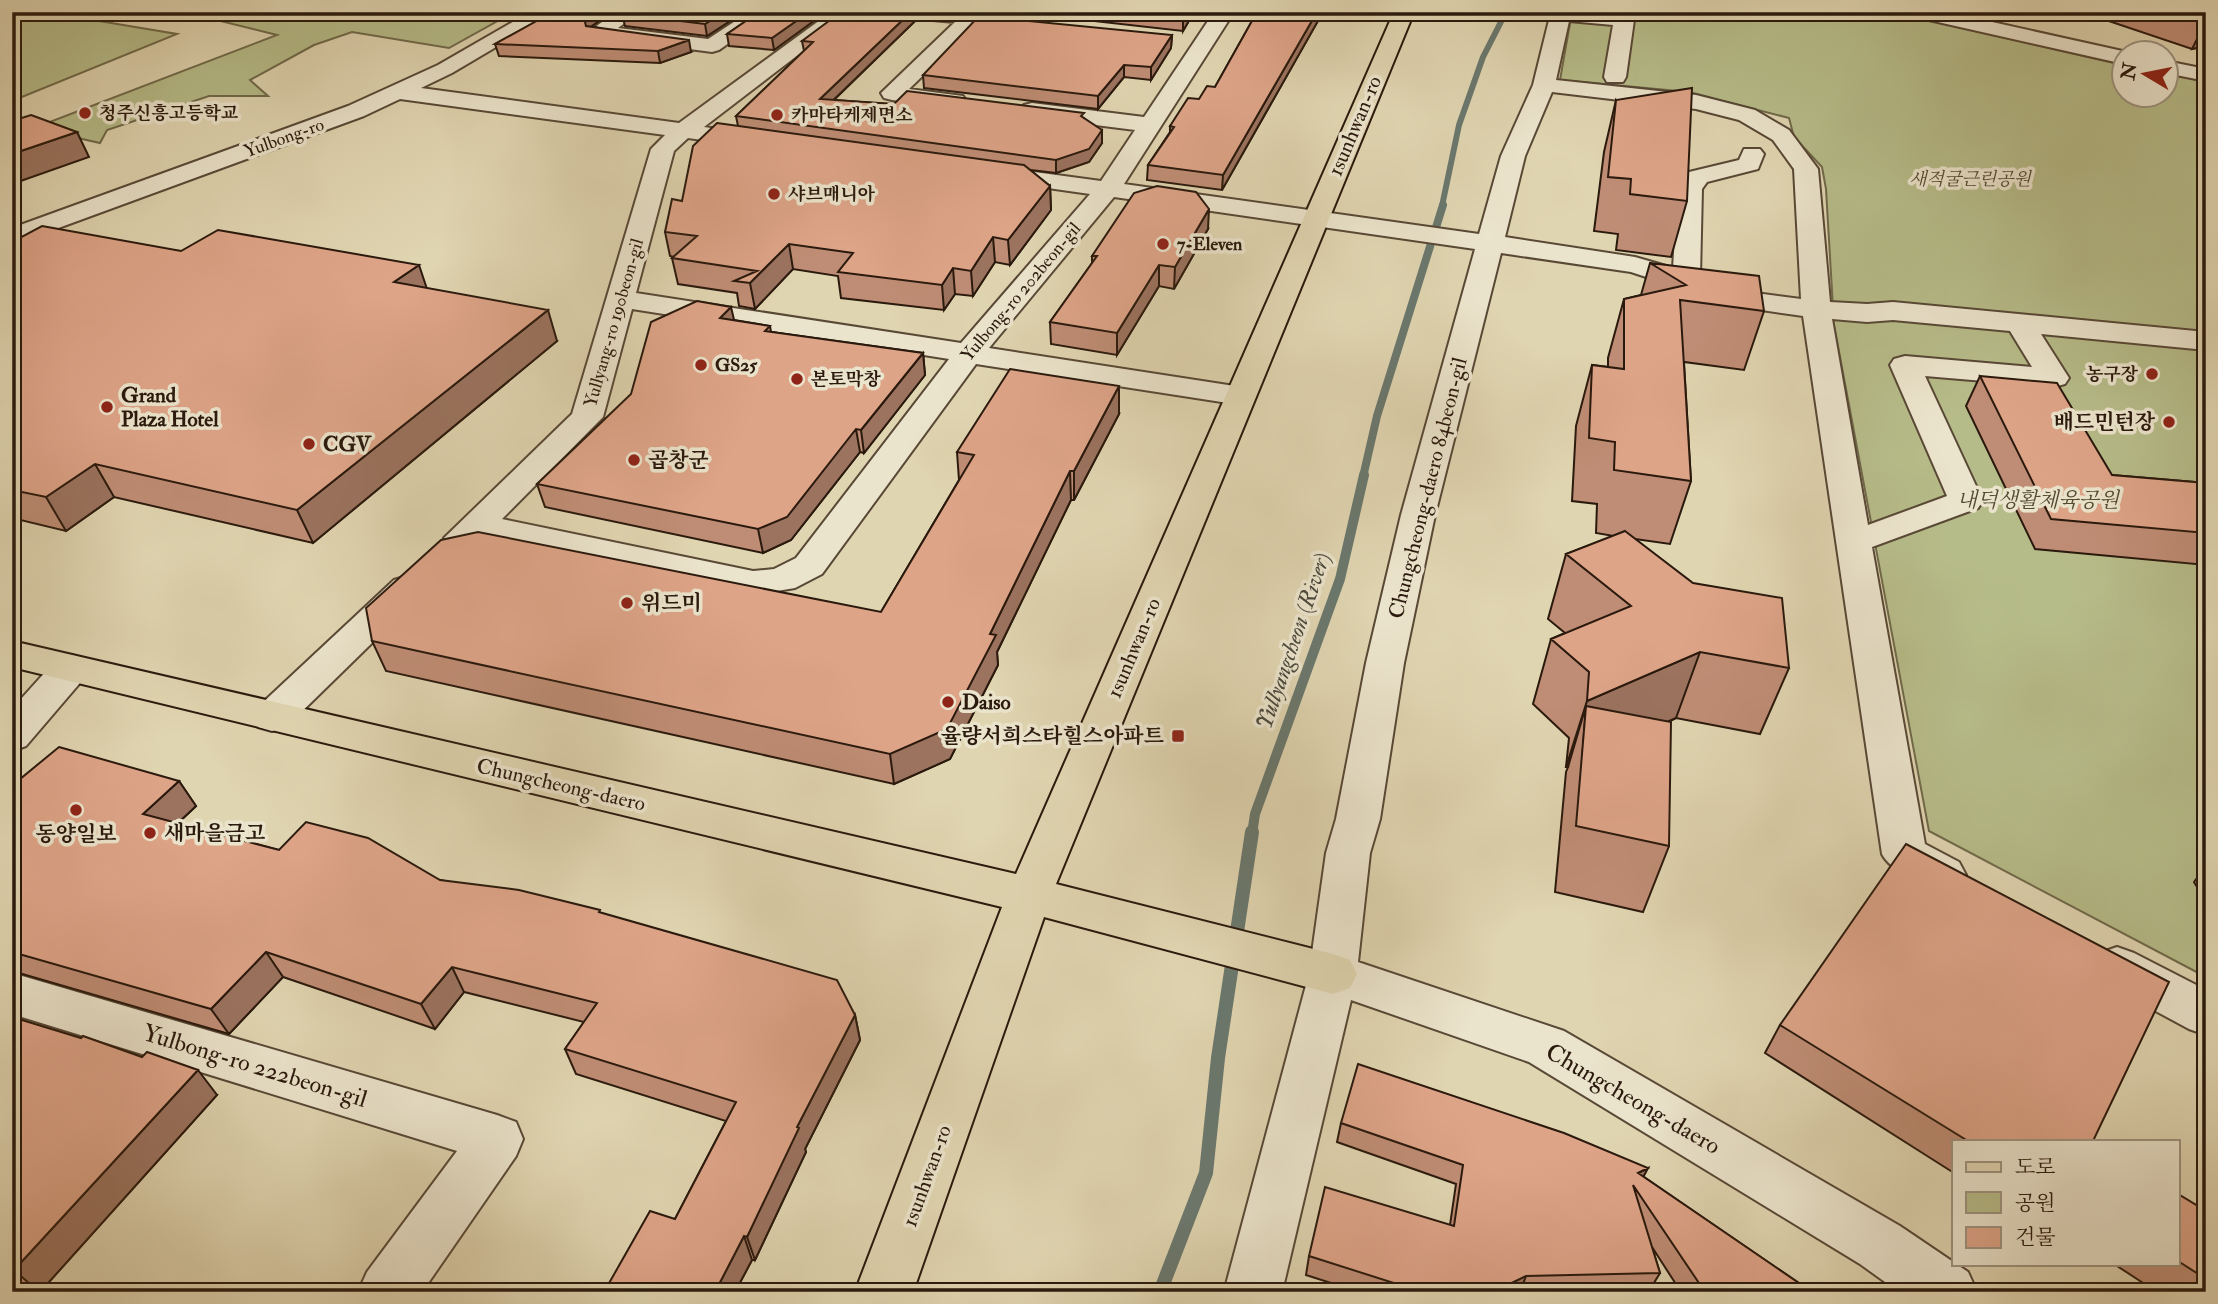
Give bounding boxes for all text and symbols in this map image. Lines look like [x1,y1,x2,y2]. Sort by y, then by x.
north arrow [2110,38,2180,108]
text: N [2116,60,2143,83]
street label: 1sunhwan-ro [1322,72,1388,180]
place label: 청주신흥고등학교 [99,102,239,125]
place label: 카마타케제면소 [791,104,913,127]
marker: 청주신흥고등학교 [77,105,93,121]
marker: 카마타케제면소 [769,107,785,123]
street label: Yulbong-ro [241,113,327,163]
park label: 새적굴근린공원 [1909,168,2032,191]
place label: 샤브매니아 [788,183,876,206]
marker: 샤브매니아 [766,186,782,202]
street label: Yulbong-ro 202beon-gil [956,217,1086,366]
place label: 7-Eleven [1177,233,1243,256]
street label: Yullyang-ro 190beon-gil [579,236,649,410]
marker: 7-Eleven [1155,236,1171,252]
place label: GS25 [715,354,758,377]
street label: Chungcheong-daero 84beon-gil [1382,354,1474,621]
marker: GS25 [693,357,709,373]
place label: 농구장 [2086,363,2139,386]
marker: 농구장 [2144,366,2160,382]
place label: 본토막창 [811,368,881,391]
marker: 본토막창 [789,371,805,387]
place label: Grand Plaza Hotel [121,382,219,433]
marker: Grand Plaza Hotel [99,399,115,415]
place label: 배드민턴장 [2054,409,2156,436]
marker: 배드민턴장 [2161,414,2177,430]
place label: CGV [323,431,372,458]
marker: CGV [301,436,317,452]
place label: 곱창군 [648,447,709,474]
marker: 곱창군 [626,452,642,468]
park label: 내덕생활체육공원 [1957,487,2121,514]
water label: Yullyangcheon (River) [1249,549,1337,733]
place label: 위드미 [641,590,702,617]
street label: 1sunhwan-ro [1101,594,1167,702]
marker: 위드미 [619,595,635,611]
place label: Daiso [962,689,1011,716]
marker: Daiso [940,694,956,710]
place label: 율량서희스타힐스아파트 [941,723,1164,750]
marker: 율량서희스타힐스아파트 [1170,728,1186,744]
street label: Chungcheong-daero [474,752,648,818]
marker: 동양일보 [68,802,84,818]
place label: 새마을금고 [164,820,265,847]
place label: 동양일보 [35,821,117,848]
marker: 새마을금고 [142,825,158,841]
street label: Yulbong-ro 222beon-gil [139,1017,371,1115]
street label: Chungcheong-daero [1540,1036,1726,1162]
street label: 1sunhwan-ro [896,1121,958,1231]
legend [1952,1140,2180,1266]
text: 도로 [2015,1154,2056,1181]
text: 공원 [2015,1190,2056,1217]
text: 건물 [2015,1224,2056,1251]

